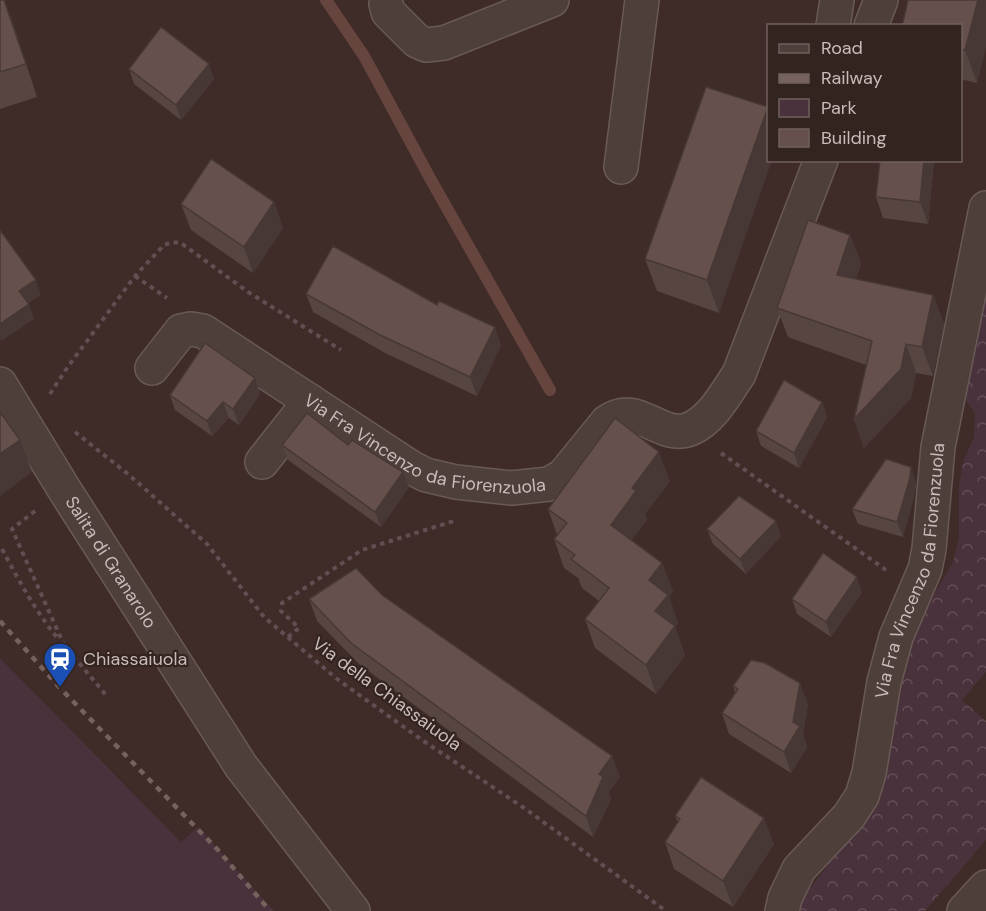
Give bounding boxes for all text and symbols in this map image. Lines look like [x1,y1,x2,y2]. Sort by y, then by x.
legend [767,24,962,162]
text: Road [821,36,863,60]
text: Railway [821,66,883,90]
text: Park [821,96,857,120]
text: Building [821,126,886,150]
street label: Via Fra Vincenzo da Fiorenzuola [299,388,547,500]
street label: Via Fra Vincenzo da Fiorenzuola [869,442,950,700]
street label: Salita di Granarolo [60,492,162,633]
street label: Via della Chiassaiuola [307,632,467,756]
station icon: Chiassaiuola [42,641,78,688]
place label: Chiassaiuola [83,647,187,671]

